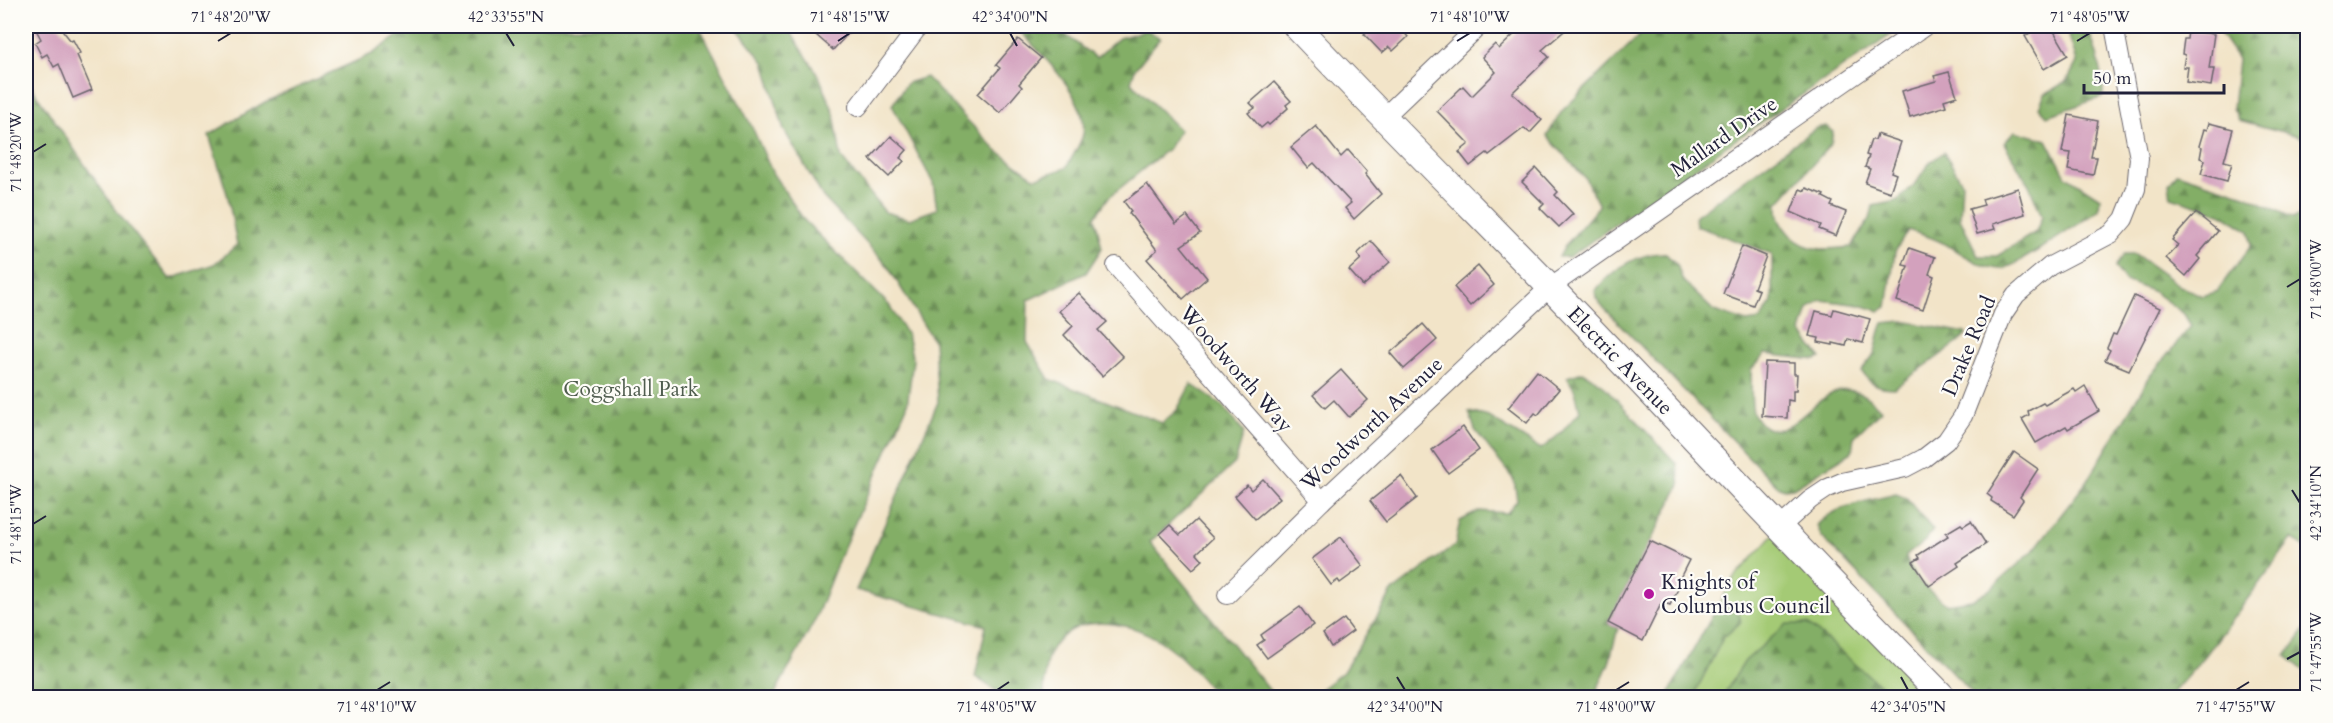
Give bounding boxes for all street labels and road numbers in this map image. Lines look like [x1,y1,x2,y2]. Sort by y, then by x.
street label: Mallard Drive [1665,90,1783,184]
street label: Drake Road [1935,291,2003,401]
street label: Woodworth Way [1172,298,1299,439]
street label: Electric Avenue [1561,300,1679,422]
street label: Woodworth Avenue [1294,350,1449,498]

